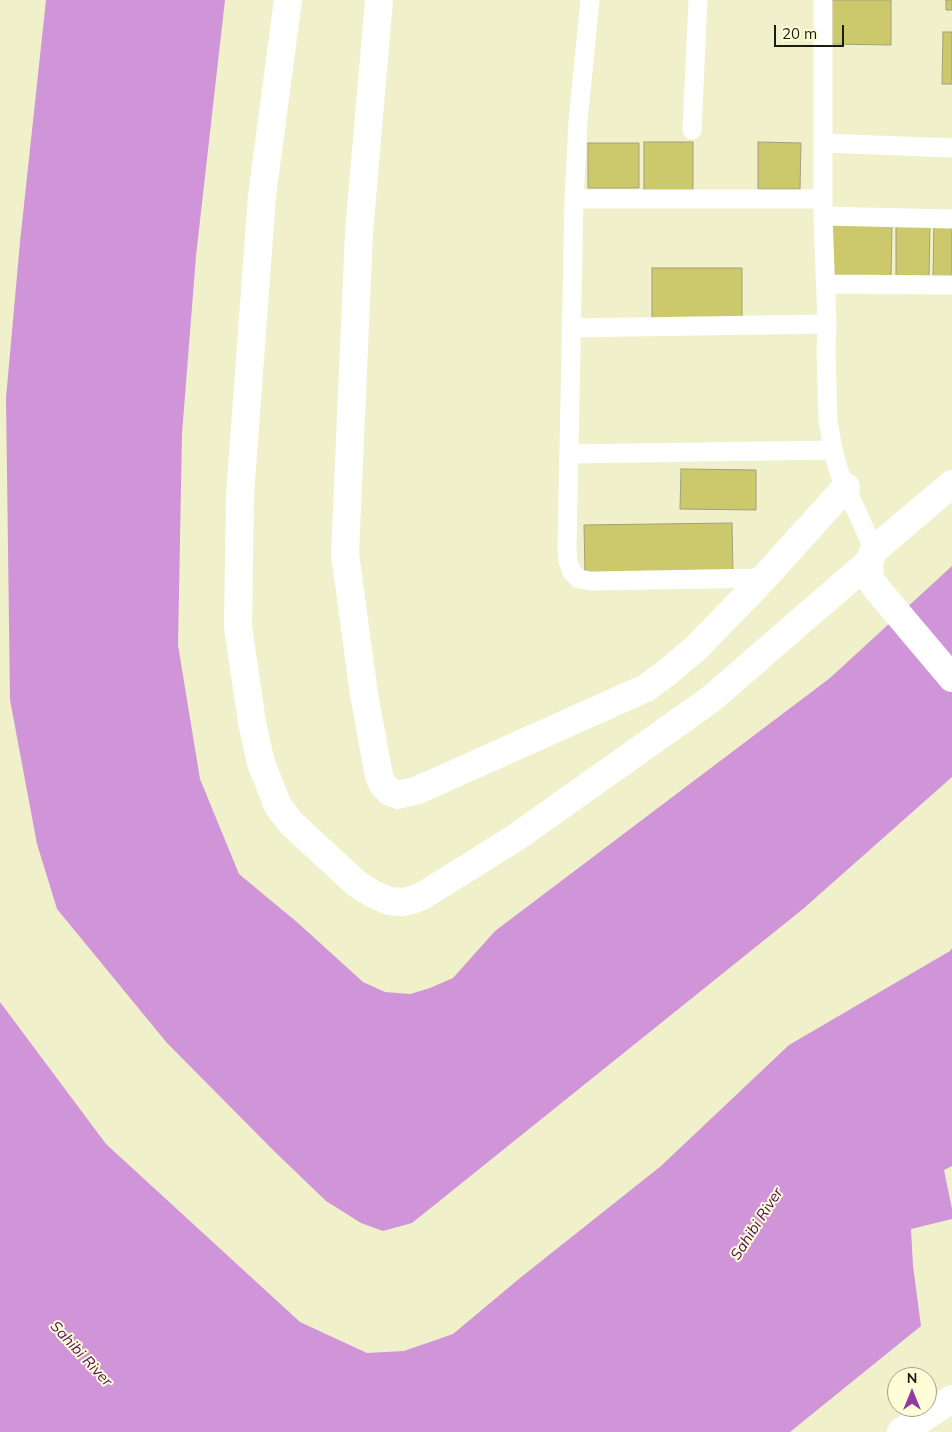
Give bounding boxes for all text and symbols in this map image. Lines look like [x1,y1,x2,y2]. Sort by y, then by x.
scale bar [777,15,847,47]
text: 20 m [782,24,817,43]
water label: Sahibi River [727,1184,787,1264]
water label: Sahibi River [46,1318,116,1390]
north arrow [887,1367,937,1417]
text: N [907,1369,917,1387]

